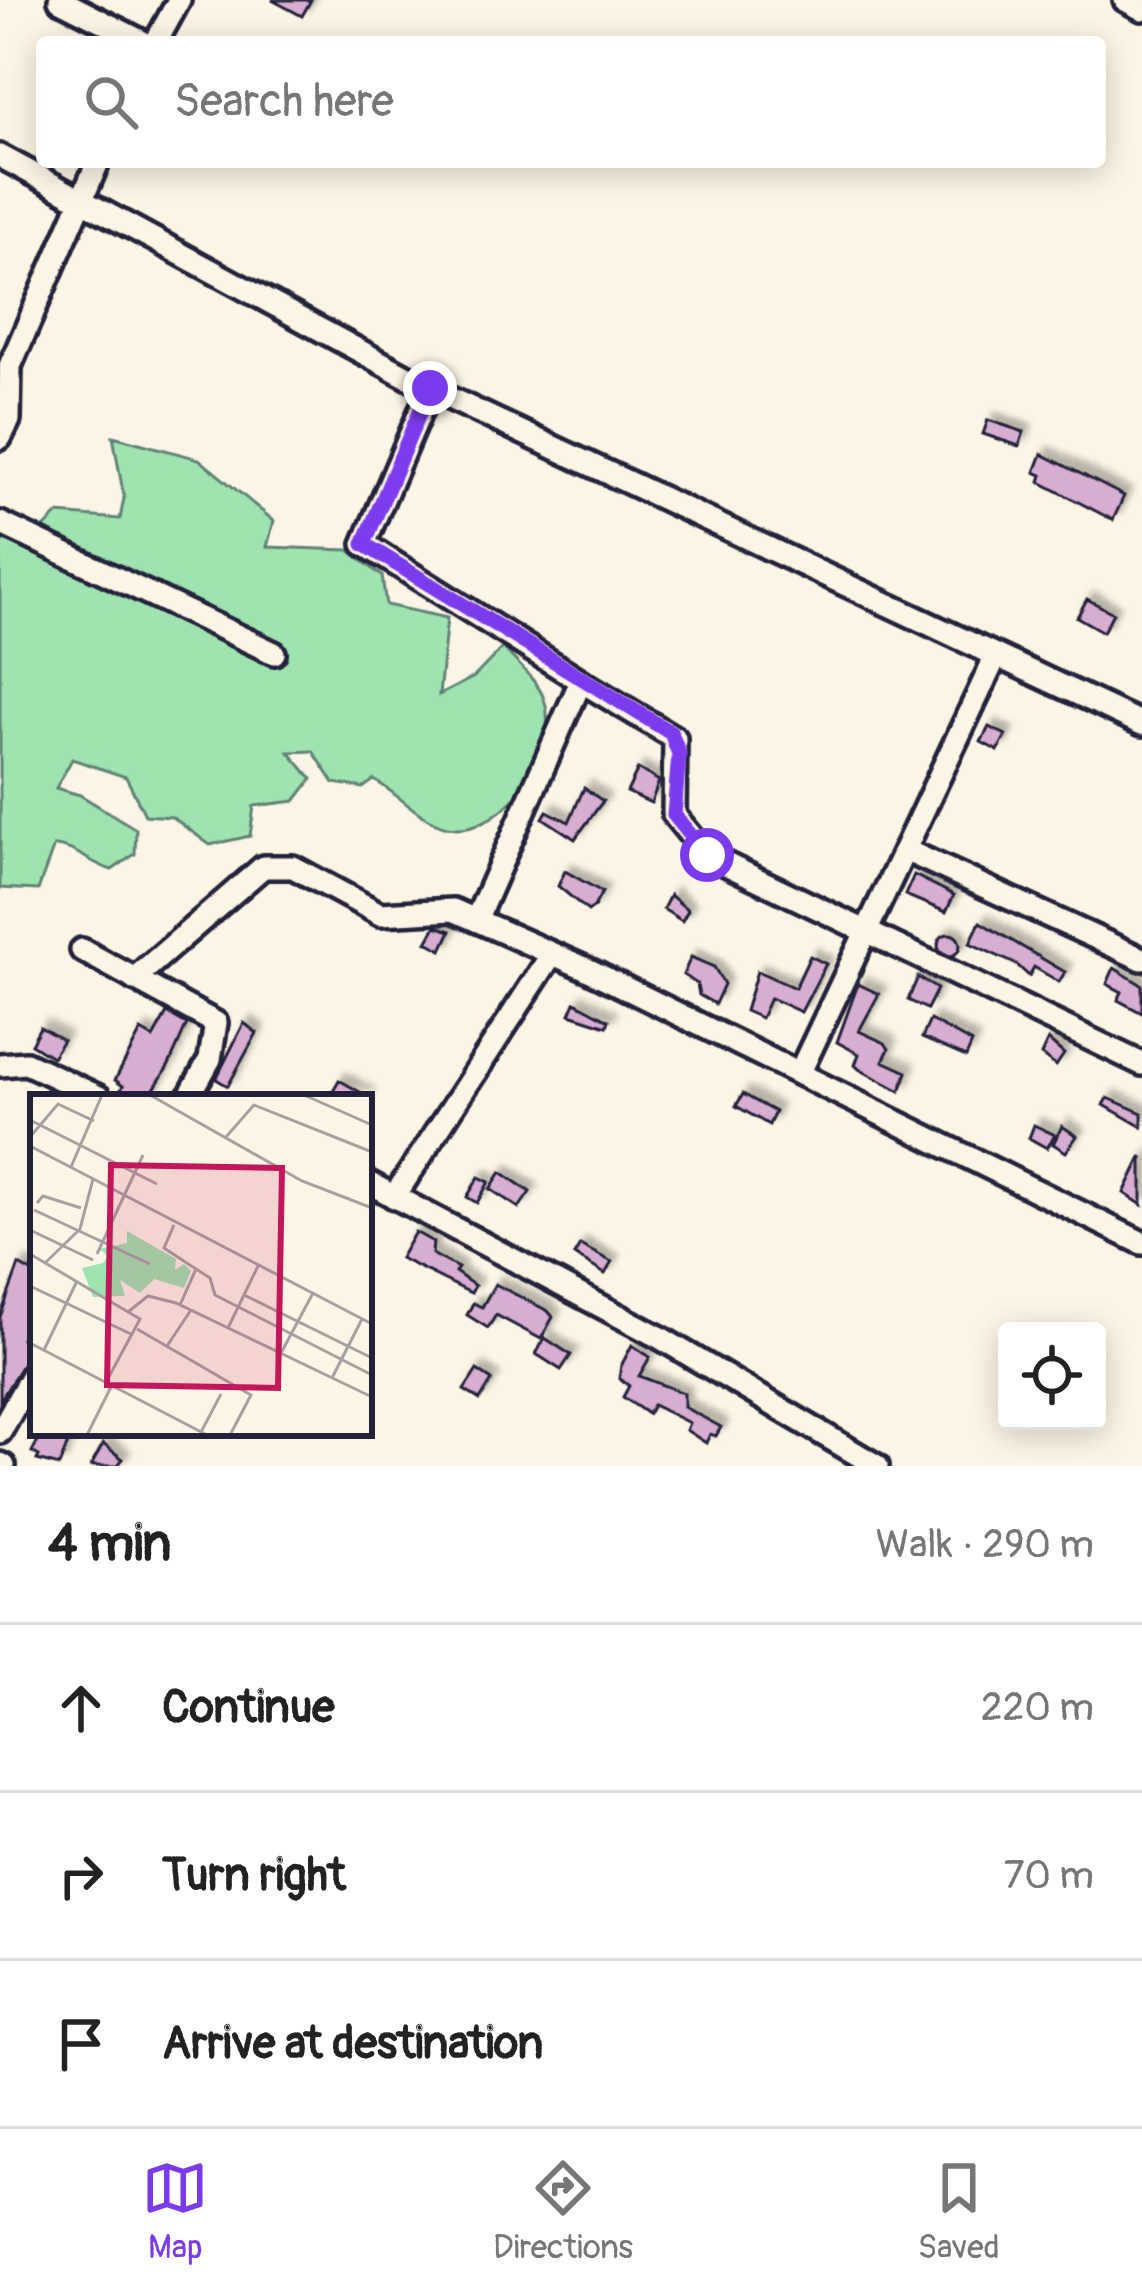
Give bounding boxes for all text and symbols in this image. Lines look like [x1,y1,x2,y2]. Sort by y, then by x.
search box [36,36,1106,168]
icon: search [78,69,144,135]
text: Search here [174,74,394,130]
route end [403,361,457,415]
route start [680,828,734,882]
inset map [30,1094,372,1436]
map controls [998,1322,1106,1430]
button: locate [998,1322,1106,1430]
text: 4 min [48,1512,171,1576]
text: Walk · 290 m [876,1520,1094,1569]
icon: ahead [48,1675,114,1741]
text: Continue [162,1680,335,1736]
text: 220 m [981,1683,1094,1732]
icon: right [48,1843,114,1909]
text: Turn right [162,1848,346,1904]
text: 70 m [1004,1851,1094,1900]
icon: arrive [48,2011,114,2077]
text: Arrive at destination [162,2016,543,2072]
tab: Map [142,2155,208,2268]
tab: Directions [493,2155,633,2268]
tab: Saved [918,2155,1000,2268]

